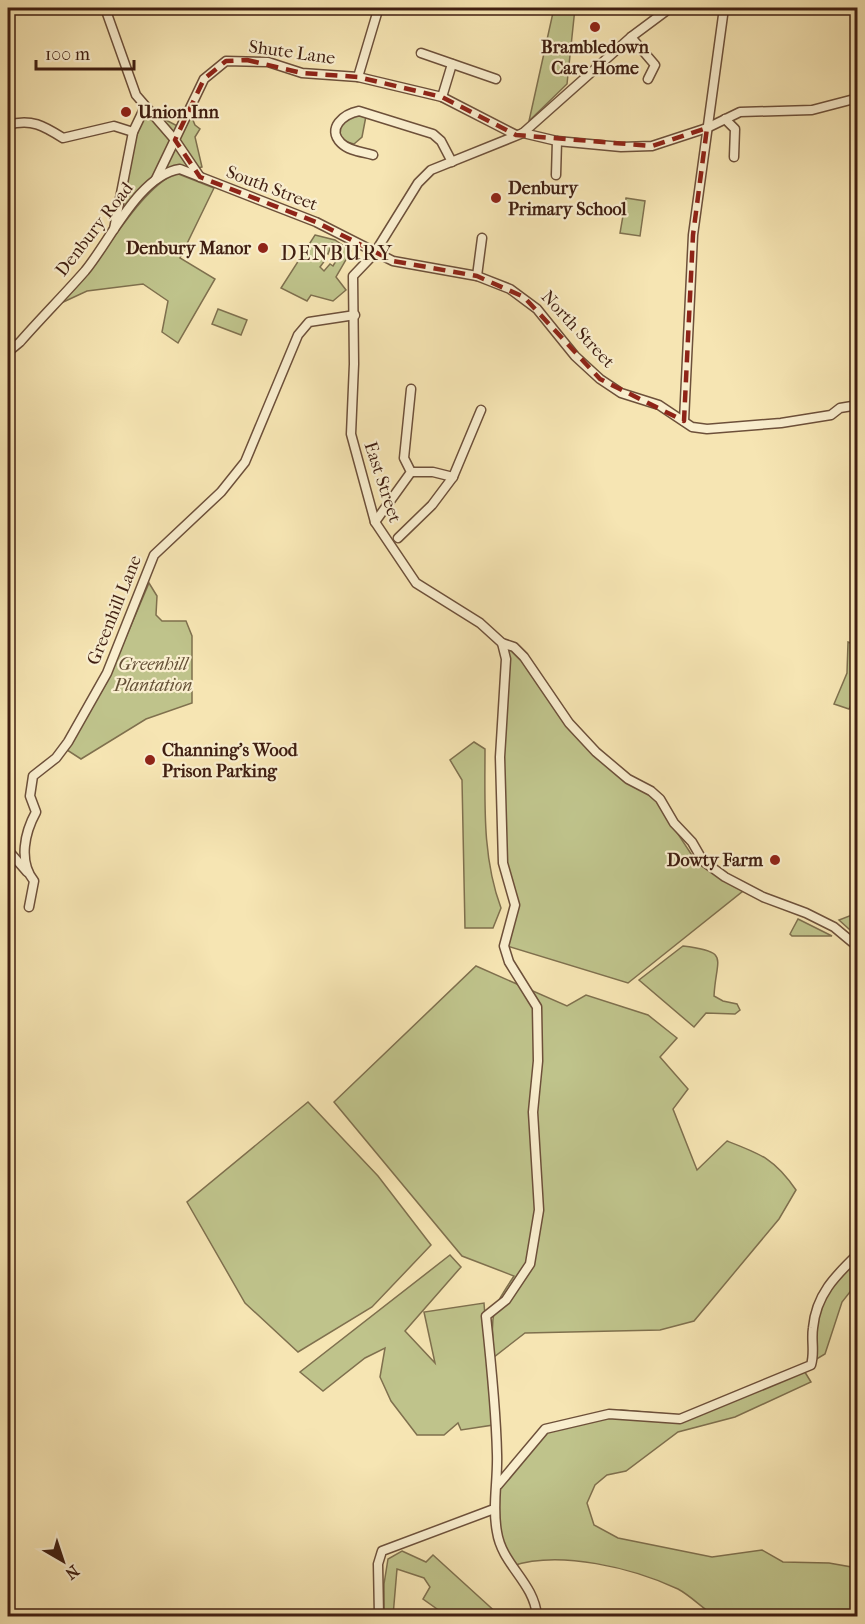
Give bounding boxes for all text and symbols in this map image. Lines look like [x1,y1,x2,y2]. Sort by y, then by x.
marker: Brambledown Care Home [588,20,602,34]
scale bar [36,33,134,71]
street label: Shute Lane [247,36,337,69]
place label: Brambledown Care Home [541,37,650,79]
text: 100 m [45,44,90,65]
place label: Union Inn [137,102,219,123]
marker: Union Inn [119,105,133,119]
street label: South Street [223,161,321,216]
street label: Denbury Road [51,178,138,281]
place label: Denbury Primary School [508,178,628,220]
marker: Denbury Primary School [489,191,503,205]
place label: Denbury Manor [126,238,251,259]
marker: Denbury Manor [256,241,270,255]
district label: DENBURY [280,241,394,265]
street label: North Street [537,286,619,373]
street label: East Street [360,439,406,526]
street label: Greenhill Lane [83,552,146,668]
park label: Greenhill Plantation [113,654,192,696]
place label: Channing's Wood Prison Parking [162,740,299,782]
marker: Channing's Wood Prison Parking [143,753,157,767]
place label: Dowty Farm [667,850,764,871]
marker: Dowty Farm [768,853,782,867]
north arrow [33,1531,93,1591]
text: N [61,1561,83,1584]

